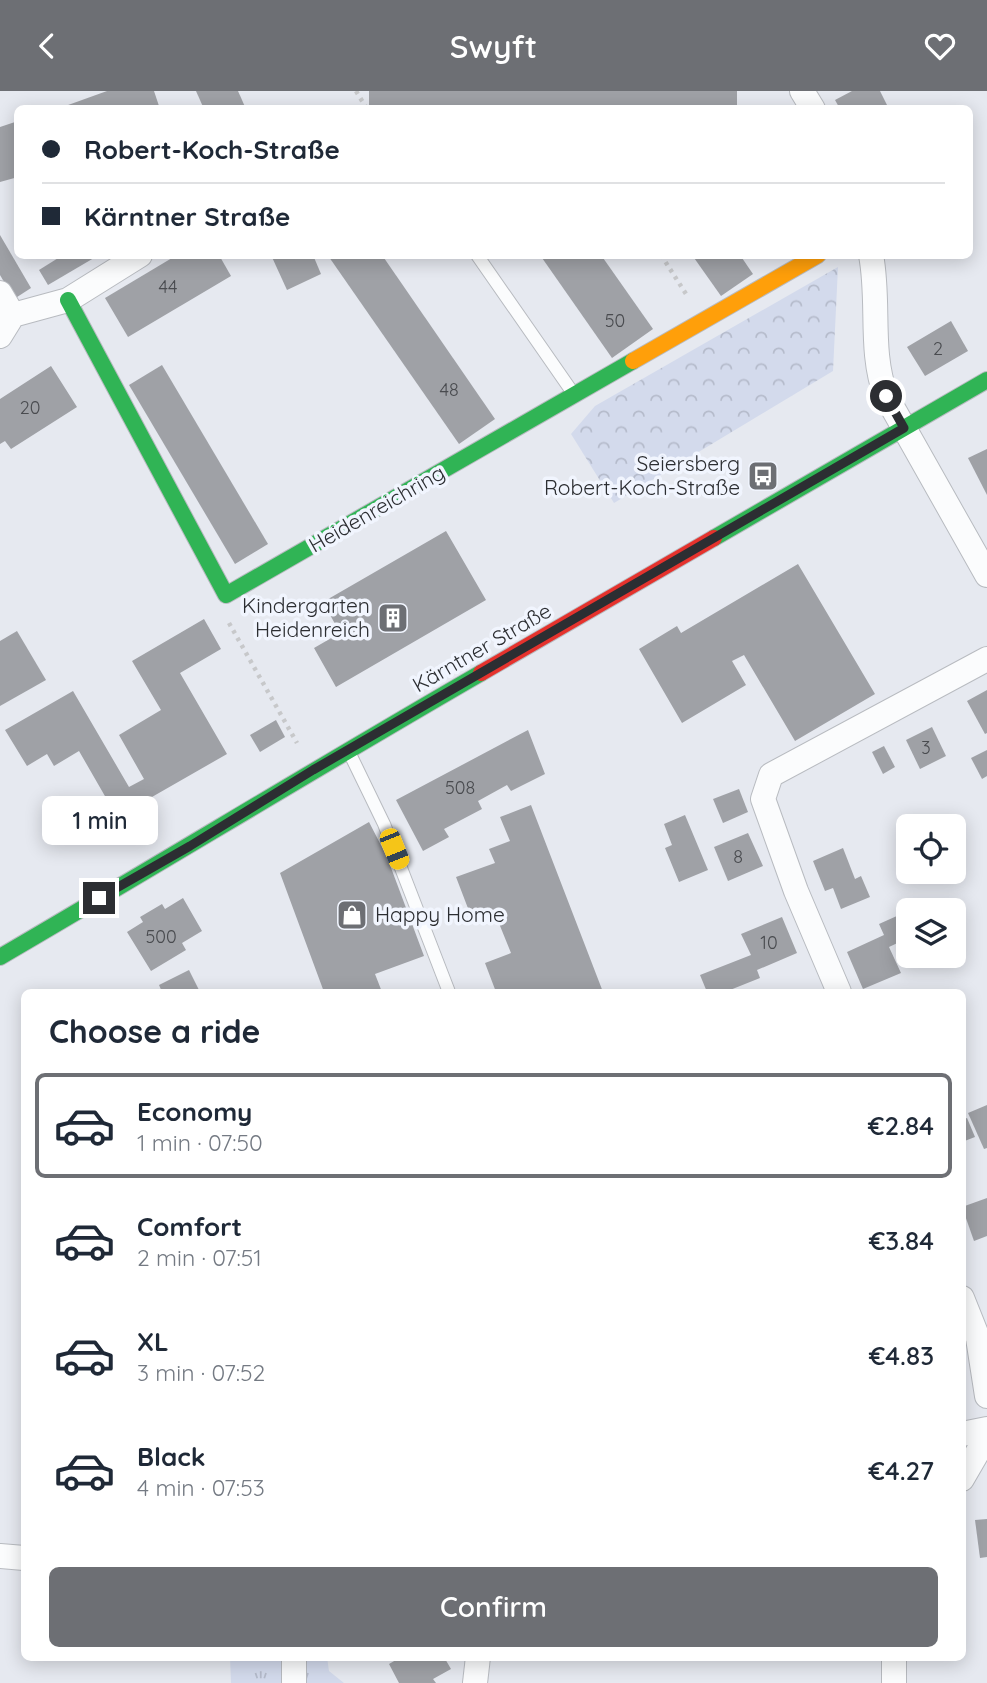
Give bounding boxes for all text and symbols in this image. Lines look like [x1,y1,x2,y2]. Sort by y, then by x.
text: Swyft [450,26,537,66]
icon: back [28,27,66,65]
icon: heart [921,27,959,65]
text: Robert-Koch-Straße [84,133,340,166]
text: Kärntner Straße [84,200,290,233]
house number: 44 [159,275,177,298]
house number: 50 [605,309,625,332]
house number: 2 [933,337,943,360]
house number: 48 [439,378,459,401]
route start [870,380,902,412]
house number: 20 [20,396,40,419]
place label: Seiersberg Robert-Koch-Straße [544,450,740,500]
street label: Heidenreichring [304,459,449,558]
bus stop icon: Seiersberg Robert-Koch-Straße [746,459,780,493]
place label: Kindergarten Heidenreich [242,592,370,642]
street label: Kärntner Straße [407,597,556,697]
building icon: Kindergarten Heidenreich [376,601,410,635]
house number: 3 [921,736,931,759]
house number: 508 [445,776,475,799]
callout: 1 min [41,797,157,845]
text: 1 min [72,806,128,835]
map controls [896,814,966,968]
button: locate [896,814,966,884]
car [377,826,412,872]
house number: 8 [733,845,743,868]
route end [83,882,115,914]
shop icon: Happy Home [335,898,369,932]
button: layers [896,898,966,968]
place label: Happy Home [375,901,505,927]
house number: 500 [145,925,177,948]
house number: 10 [760,931,778,954]
text: Choose a ride [49,1011,261,1051]
icon: car [53,1094,116,1157]
text: Economy [137,1095,252,1128]
text: €2.84 [868,1109,934,1142]
text: 1 min · 07:50 [137,1128,263,1157]
icon: car [53,1209,116,1272]
text: Comfort [137,1210,242,1243]
text: €3.84 [869,1224,934,1257]
text: 2 min · 07:51 [137,1243,262,1272]
icon: car [53,1324,116,1387]
text: XL [137,1325,169,1358]
text: €4.83 [869,1339,934,1372]
text: 3 min · 07:52 [137,1358,265,1387]
icon: car [53,1439,116,1502]
text: Black [137,1440,206,1473]
text: €4.27 [868,1454,934,1487]
text: 4 min · 07:53 [137,1473,265,1502]
button: Confirm [49,1567,938,1647]

